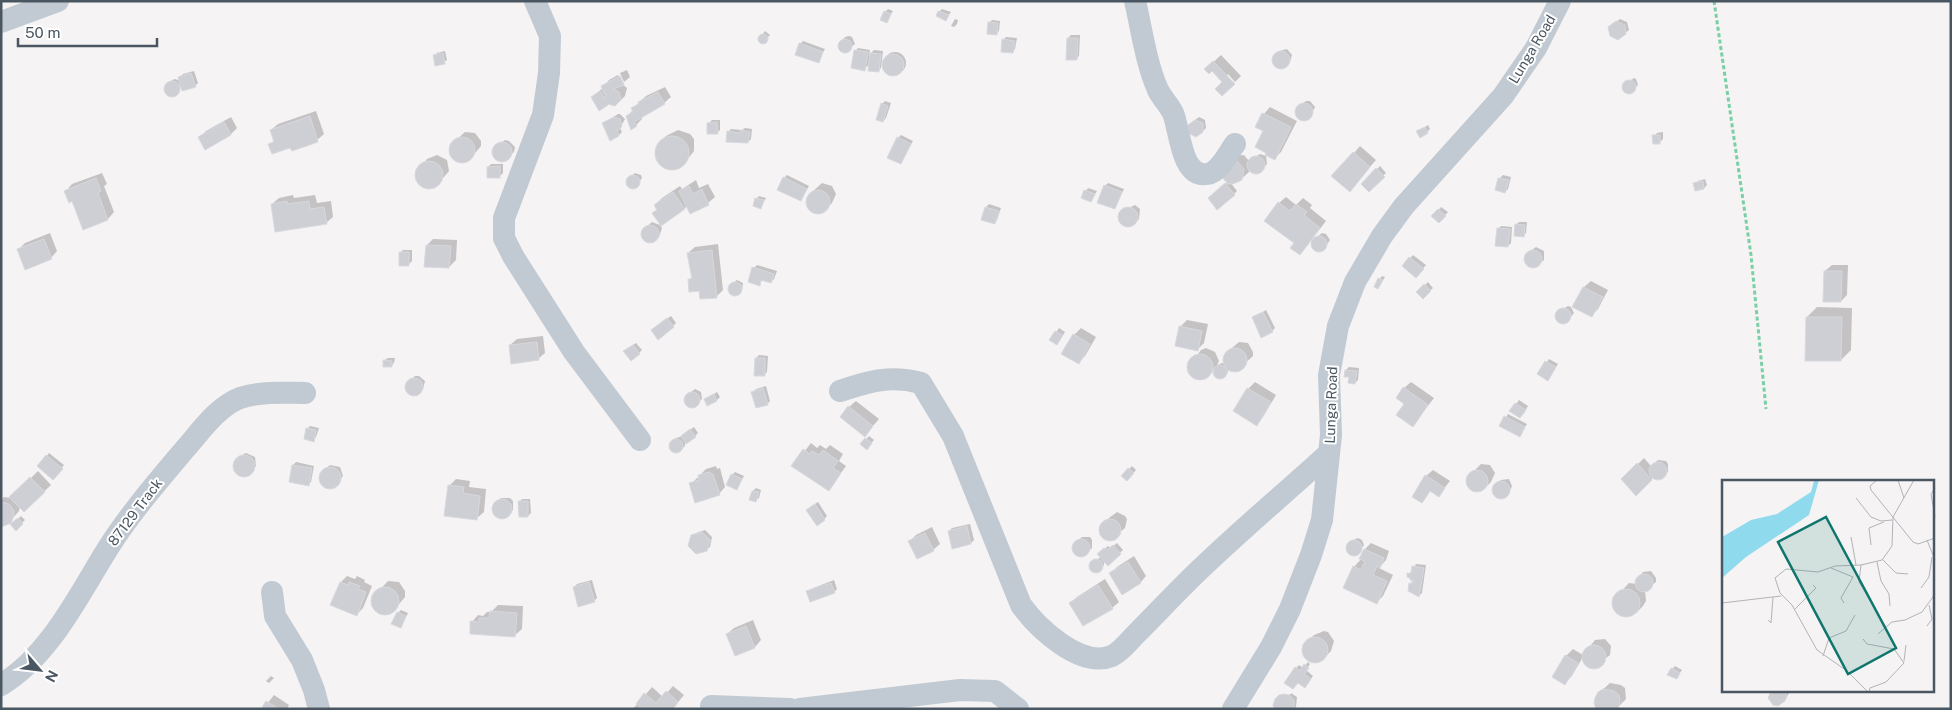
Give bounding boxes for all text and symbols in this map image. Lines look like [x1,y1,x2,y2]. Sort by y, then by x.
street label: Lunga Road [1505,12,1559,86]
scale bar [18,15,156,47]
text: 50 m [25,24,60,41]
street label: Lunga Road [1322,366,1340,444]
street label: 87129 Track [105,475,166,549]
inset map [1722,480,1934,692]
north arrow [15,645,65,695]
text: N [42,668,61,685]

